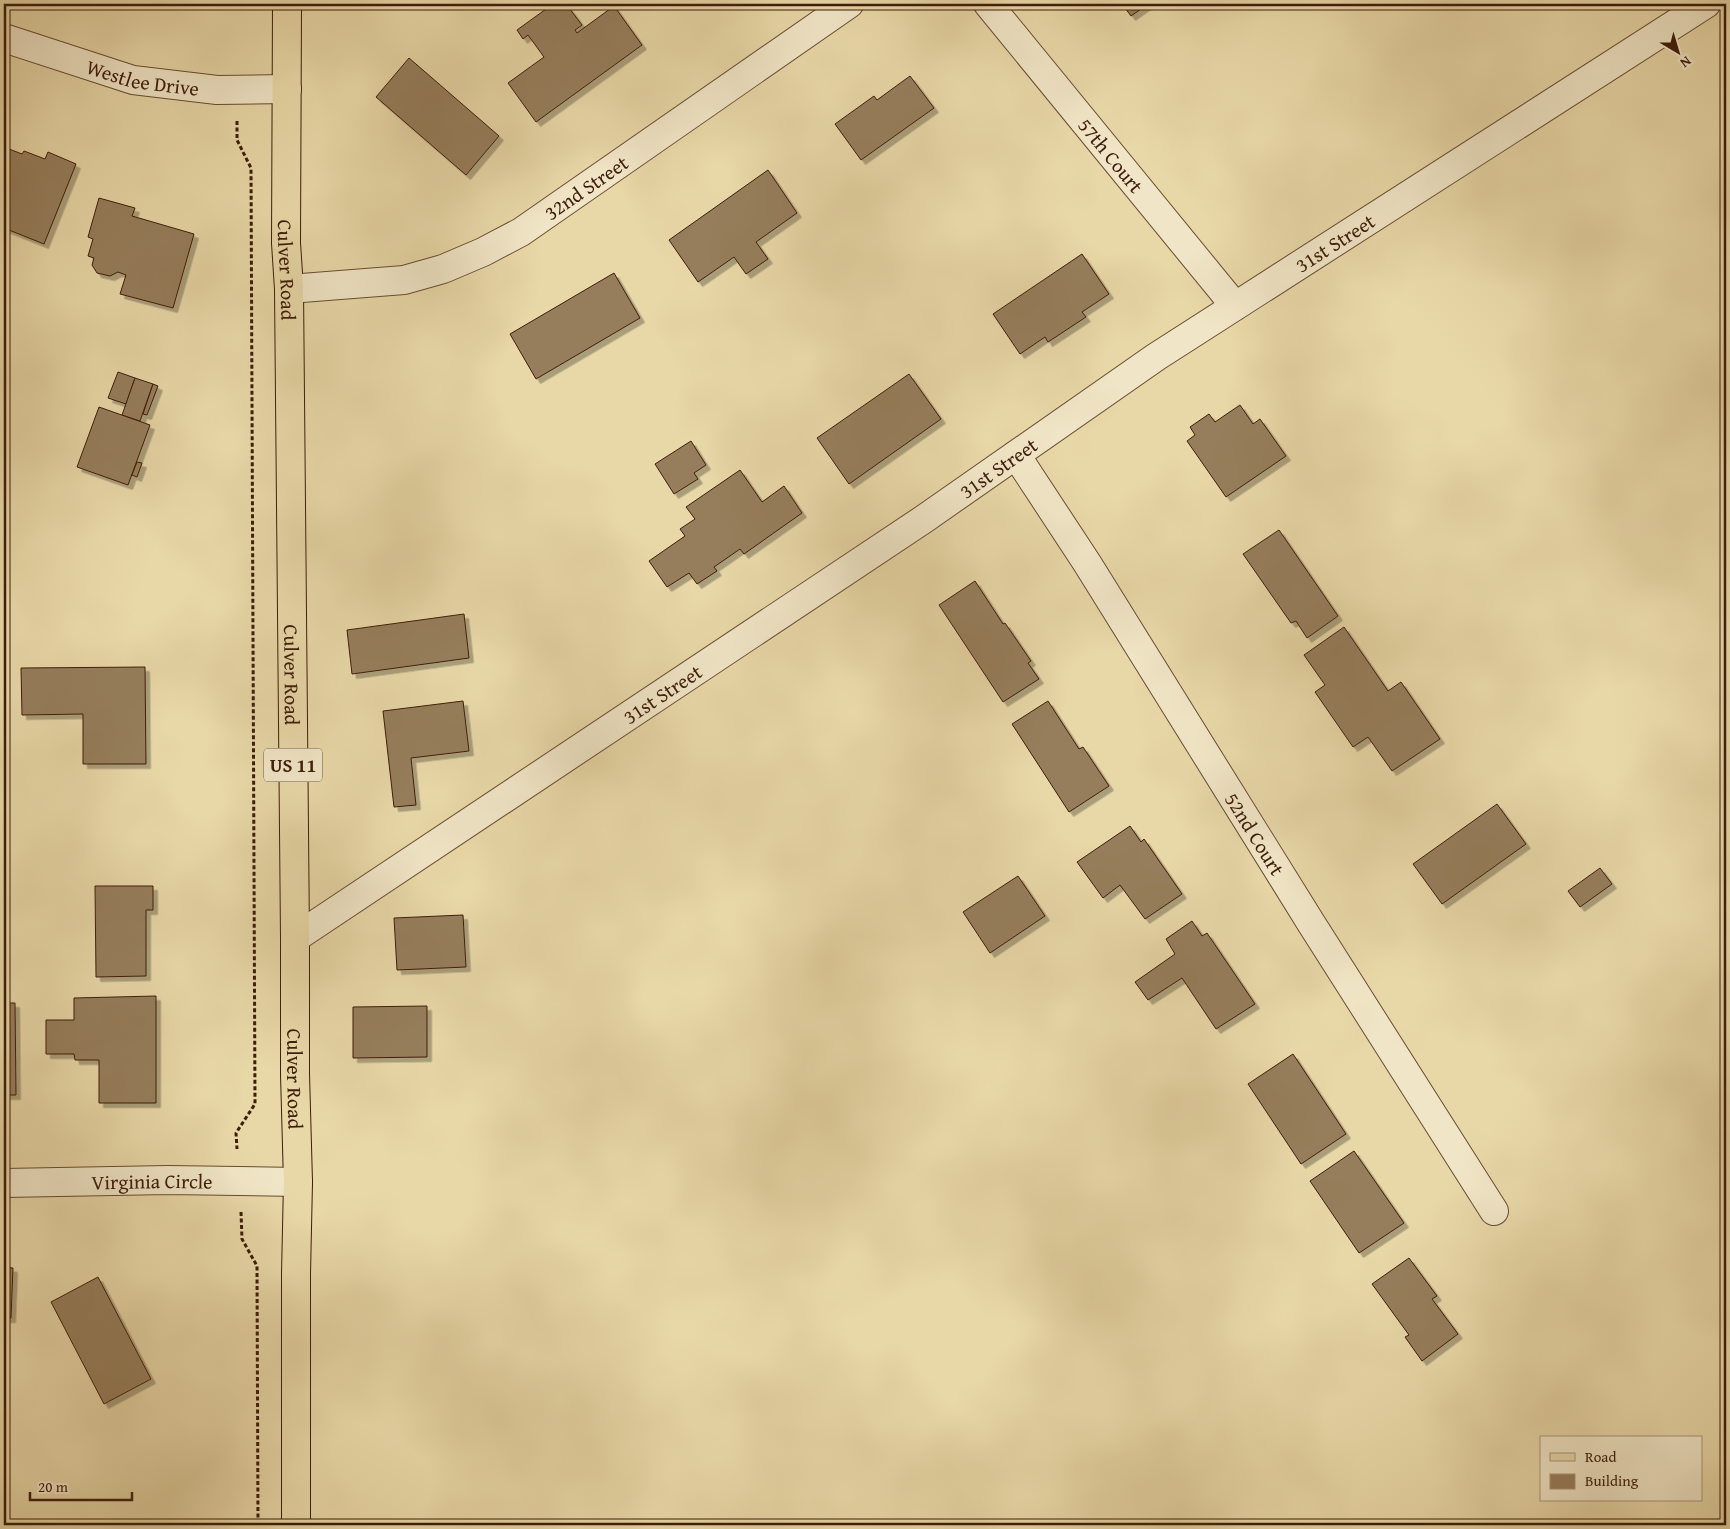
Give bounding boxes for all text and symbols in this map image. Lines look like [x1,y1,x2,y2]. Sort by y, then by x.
north arrow [1652,28,1702,78]
street label: Westlee Drive [83,51,201,102]
text: N [1676,51,1696,73]
street label: 57th Court [1072,111,1151,199]
street label: 32nd Street [538,148,633,226]
street label: 31st Street [1289,206,1380,279]
street label: Culver Road [271,220,304,321]
street label: 31st Street [953,430,1043,505]
street label: Culver Road [278,624,308,726]
street label: 31st Street [617,657,707,730]
road number: US 11 [264,748,322,782]
street label: 52nd Court [1219,787,1292,881]
street label: Culver Road [281,1029,311,1130]
street label: Virginia Circle [91,1165,213,1196]
legend [1540,1436,1702,1502]
text: Road [1585,1446,1616,1467]
scale bar [30,1469,132,1501]
text: Building [1585,1470,1639,1491]
text: 20 m [38,1476,69,1497]

